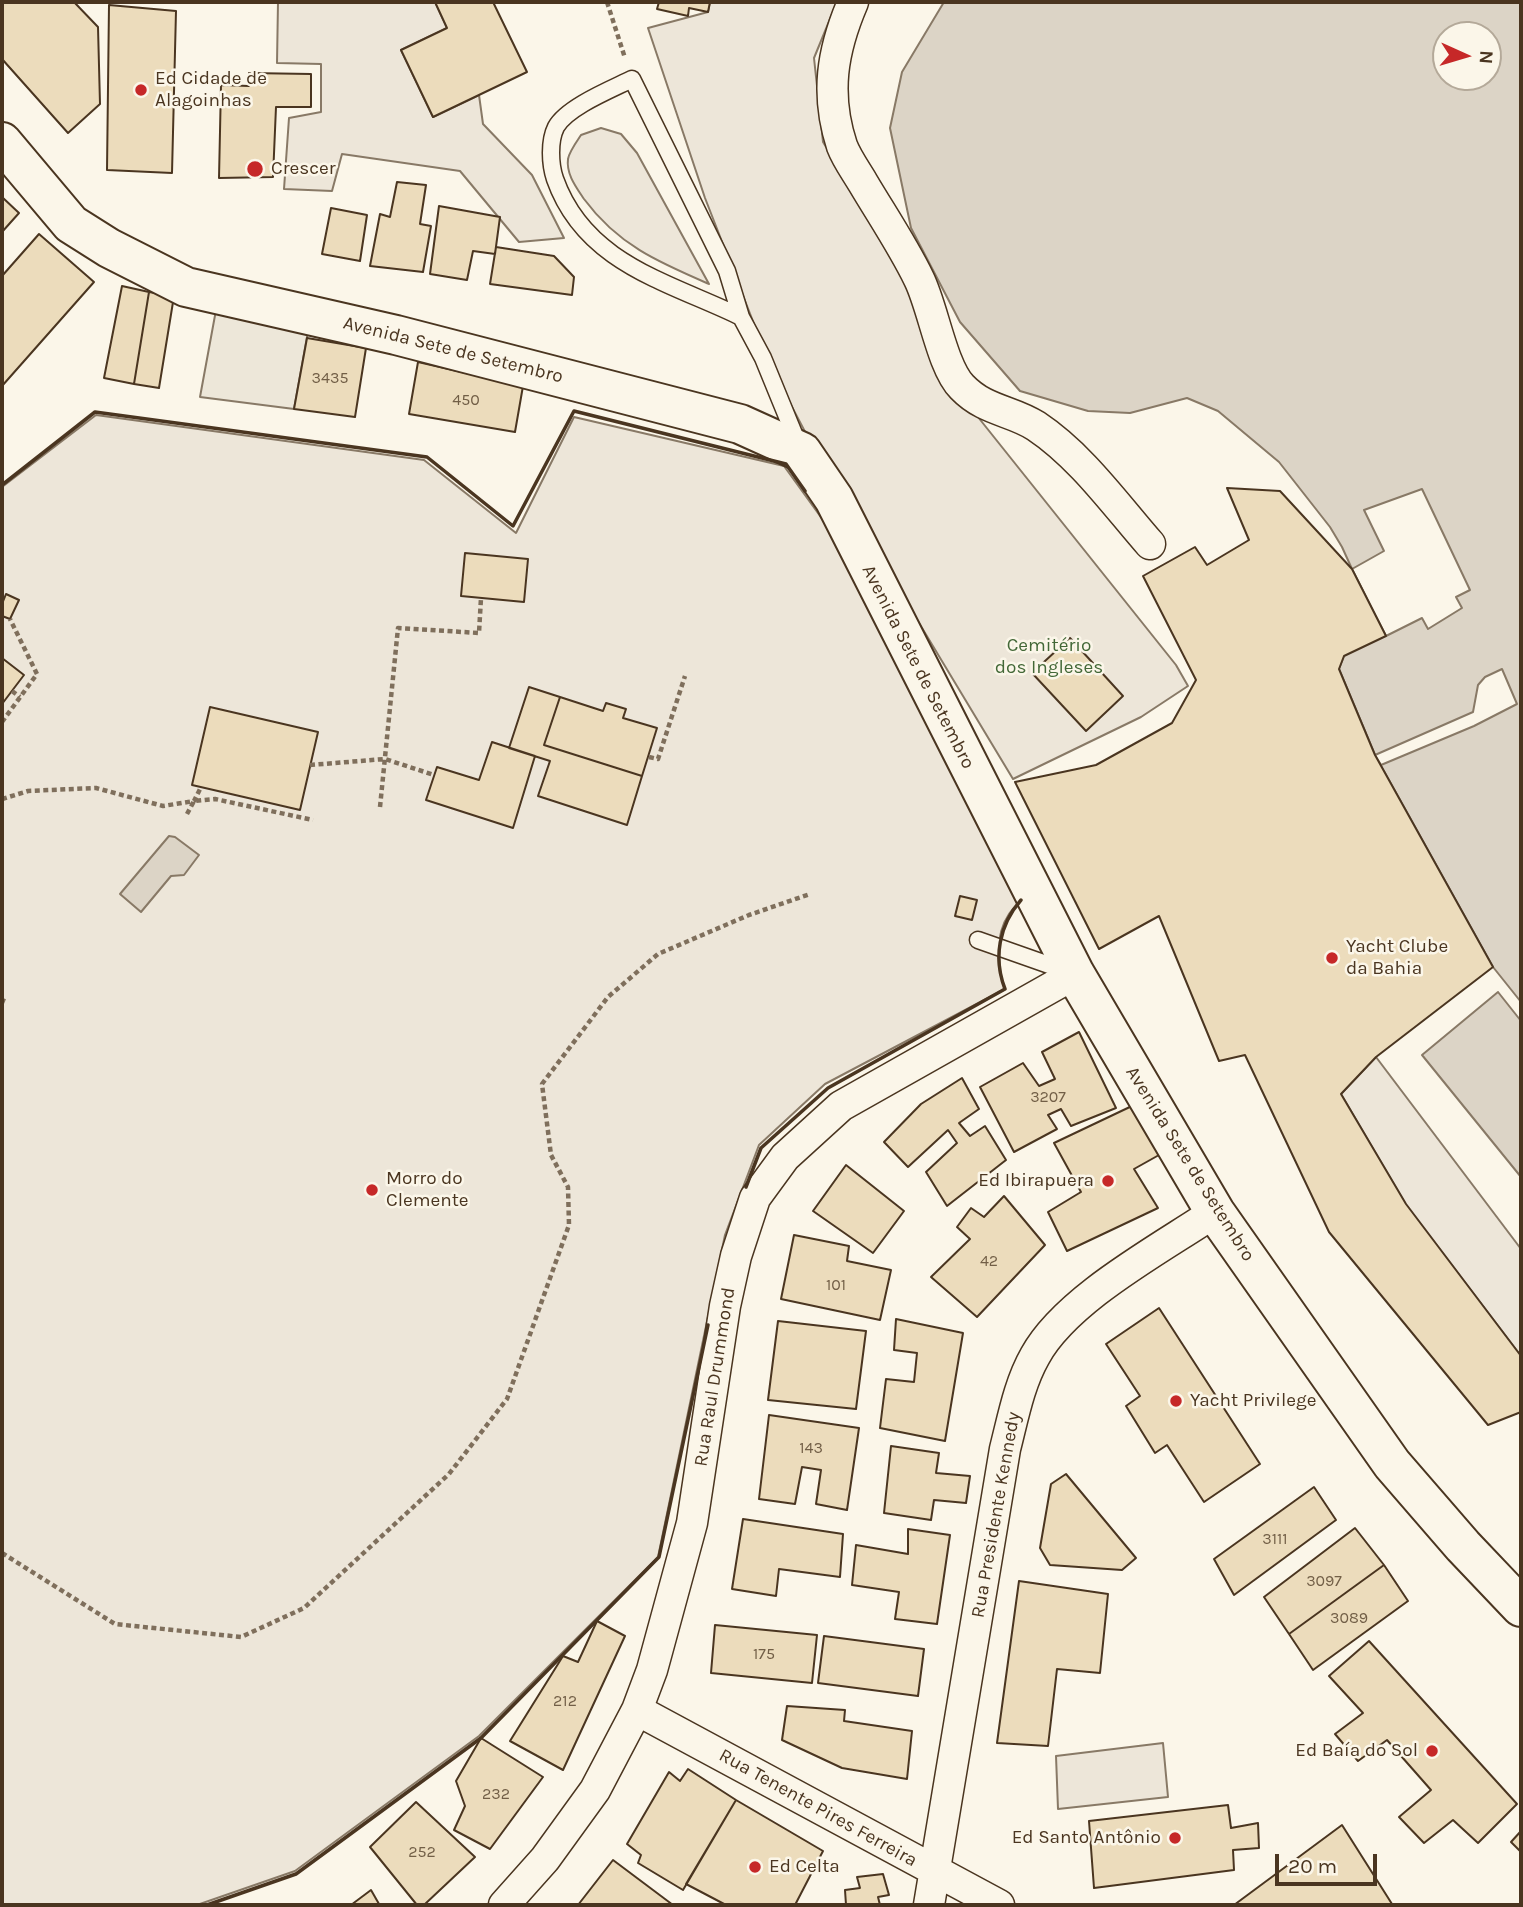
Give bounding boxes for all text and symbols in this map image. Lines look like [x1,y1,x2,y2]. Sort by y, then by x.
north arrow [1432,21,1502,91]
text: N [1475,50,1497,65]
place label: Ed Cidade de Alagoinhas [155,68,267,112]
marker: Ed Cidade de Alagoinhas [133,82,149,98]
place label: Crescer [271,158,336,180]
marker: Crescer [245,159,265,179]
street label: Avenida Sete de Setembro [341,312,565,388]
house number: 3435 [312,368,348,388]
house number: 450 [452,390,480,410]
street label: Avenida Sete de Setembro [857,561,979,773]
park label: Cemitério dos Ingleses [995,635,1103,679]
place label: Yacht Clube da Bahia [1346,936,1448,980]
marker: Yacht Clube da Bahia [1324,950,1340,966]
street label: Avenida Sete de Setembro [1121,1062,1259,1266]
house number: 3207 [1030,1087,1066,1107]
place label: Morro do Clemente [386,1168,469,1212]
place label: Ed Ibirapuera [978,1170,1094,1192]
marker: Ed Ibirapuera [1100,1173,1116,1189]
marker: Morro do Clemente [364,1182,380,1198]
house number: 42 [980,1251,998,1271]
house number: 101 [826,1275,846,1295]
street label: Rua Raul Drummond [690,1286,740,1468]
place label: Yacht Privilege [1190,1390,1316,1412]
marker: Yacht Privilege [1168,1393,1184,1409]
street label: Rua Presidente Kennedy [967,1410,1025,1620]
house number: 143 [799,1438,823,1458]
house number: 3111 [1262,1529,1288,1549]
house number: 3097 [1306,1571,1342,1591]
house number: 3089 [1330,1608,1368,1628]
house number: 175 [753,1644,775,1664]
house number: 212 [553,1691,577,1711]
place label: Ed Baía do Sol [1295,1740,1418,1762]
marker: Ed Baía do Sol [1424,1743,1440,1759]
street label: Rua Tenente Pires Ferreira [715,1744,921,1872]
house number: 232 [482,1784,510,1804]
place label: Ed Santo Antônio [1012,1827,1161,1849]
marker: Ed Santo Antônio [1167,1830,1183,1846]
scale bar [1278,1840,1380,1884]
house number: 252 [408,1842,436,1862]
text: 20 m [1288,1854,1337,1878]
place label: Ed Celta [769,1856,840,1878]
marker: Ed Celta [747,1859,763,1875]

